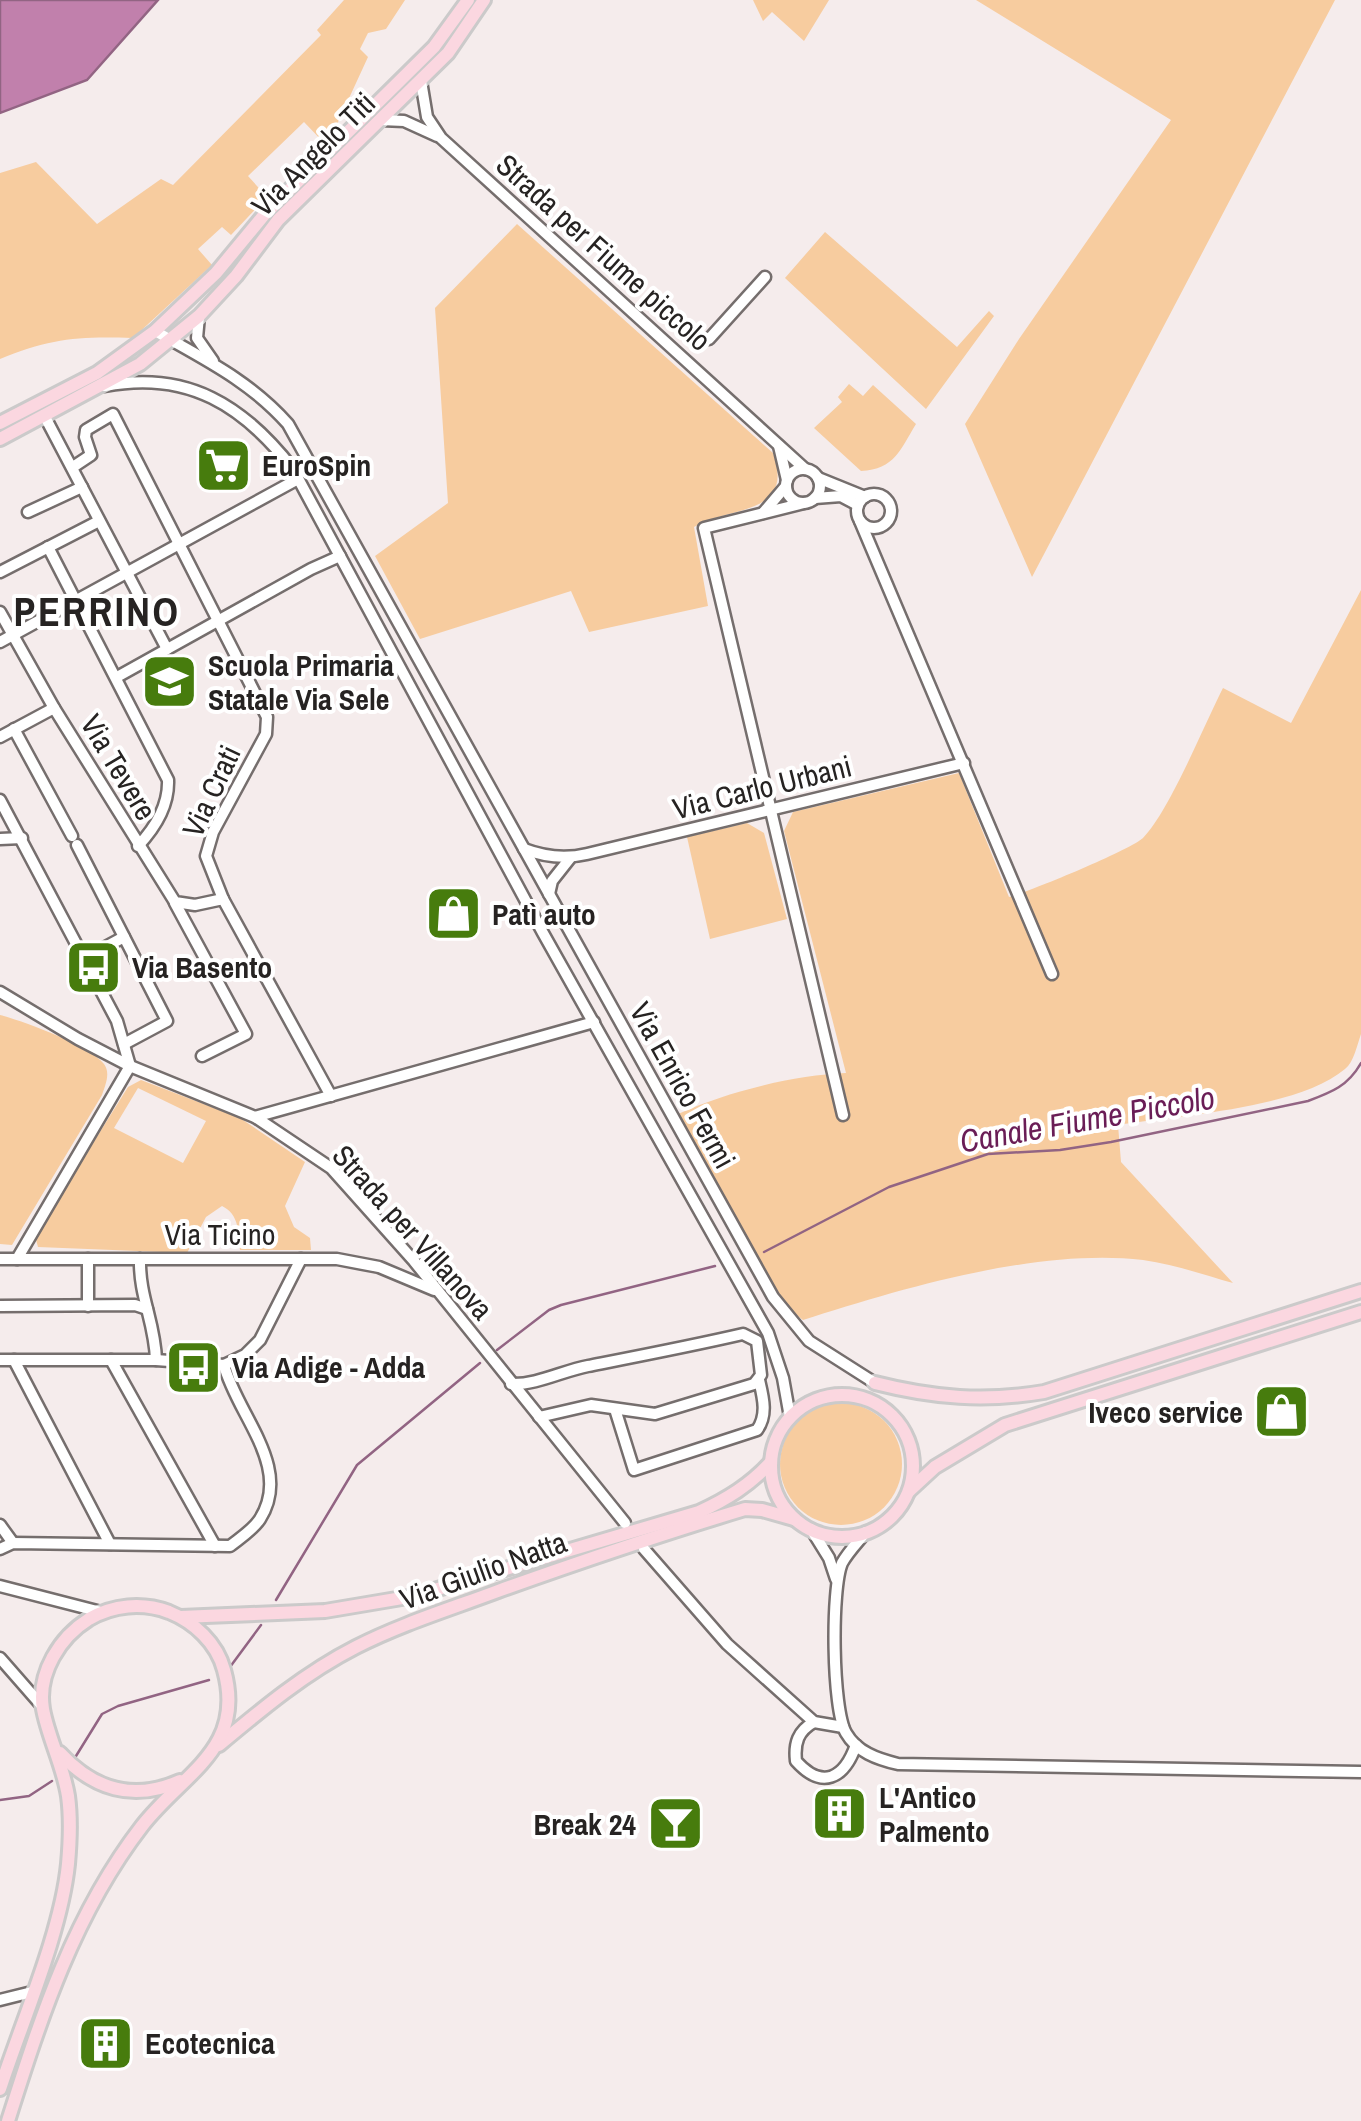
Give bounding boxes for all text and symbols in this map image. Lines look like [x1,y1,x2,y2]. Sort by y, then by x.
street label: Via Angelo Titi [242,83,384,225]
street label: Strada per Fiume piccolo [488,145,720,359]
supermarket icon: EuroSpin [193,435,253,495]
place label: EuroSpin [262,445,371,485]
district label: PERRINO [14,585,180,638]
place label: Scuola Primaria Statale Via Sele [208,645,394,719]
school or university icon: Scuola Primaria Statale Via Sele [139,652,199,712]
street label: Via Tevere [72,707,166,827]
street label: Via Crati [172,739,250,843]
street label: Via Carlo Urbani [668,745,856,829]
shop icon: Patì auto [423,884,483,944]
place label: Patì auto [492,894,596,934]
bus stop icon: Via Basento [63,937,123,997]
place label: Via Basento [132,947,272,987]
street label: Via Enrico Fermi [621,995,745,1175]
water label: Canale Fiume Piccolo [956,1075,1218,1163]
street label: Strada per Villanova [324,1136,503,1328]
street label: Via Ticino [165,1214,275,1254]
bus stop icon: Via Adige - Adda [163,1337,223,1397]
place label: Via Adige - Adda [232,1347,426,1387]
shop icon: Iveco service [1252,1382,1312,1442]
place label: Iveco service [1088,1392,1243,1432]
street label: Via Giulio Natta [394,1521,572,1619]
place label: L'Antico Palmento [879,1777,990,1851]
building icon: L'Antico Palmento [810,1784,870,1844]
bar icon: Break 24 [645,1794,705,1854]
place label: Break 24 [533,1804,636,1844]
building icon: Ecotecnica [76,2013,136,2073]
place label: Ecotecnica [145,2023,275,2063]

